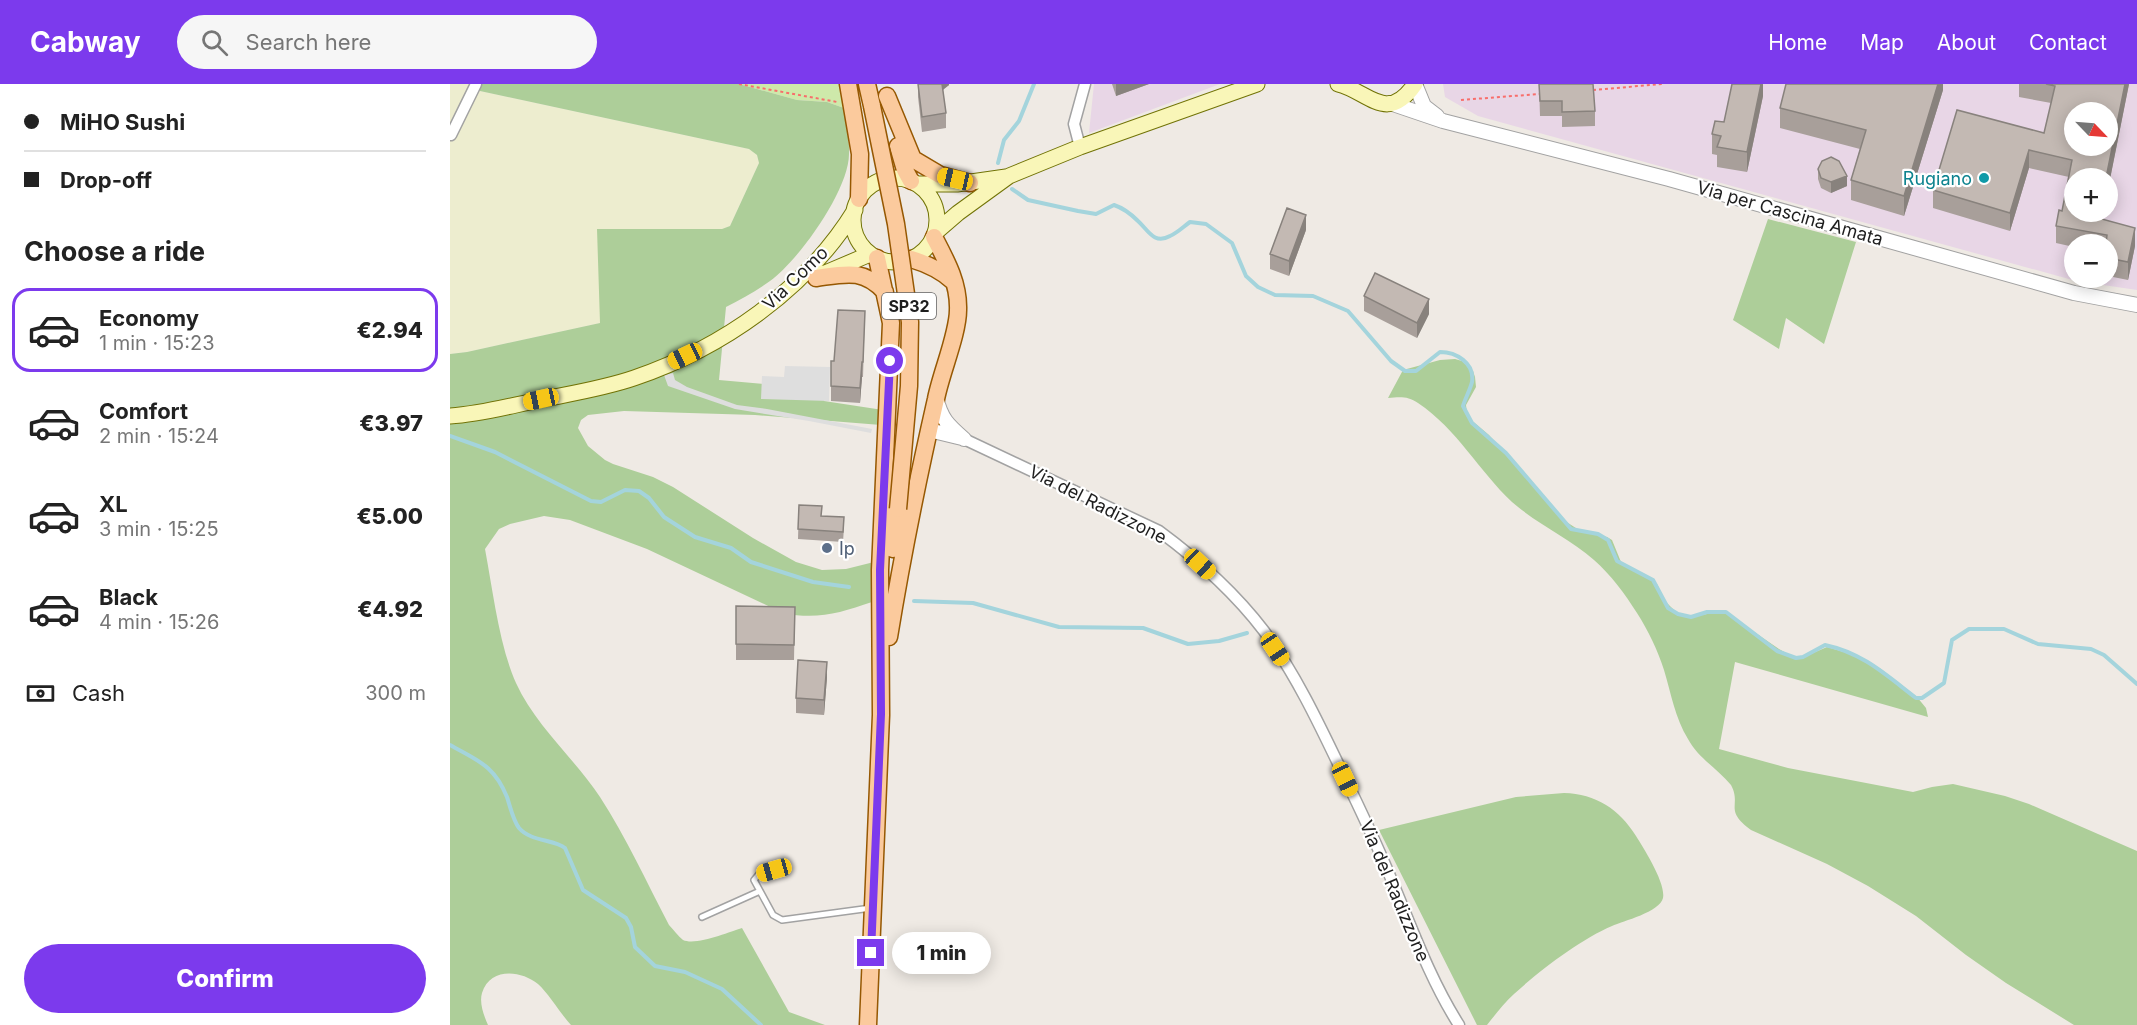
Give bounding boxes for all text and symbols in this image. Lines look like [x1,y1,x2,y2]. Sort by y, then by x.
search box [177,15,597,69]
text: Cabway [30,25,141,59]
icon: search [198,26,231,59]
text: Search here [246,29,371,55]
text: Home [1768,30,1827,55]
text: Map [1860,30,1904,55]
text: About [1937,30,1996,55]
text: Contact [2029,30,2107,55]
north arrow [2064,102,2118,156]
map controls [2064,102,2118,288]
text: MiHO Sushi [60,109,185,135]
car [935,166,975,192]
text: Drop-off [60,167,152,193]
place label: Rugiano [1903,168,1972,189]
button: + [2064,168,2118,222]
marker: Rugiano [1977,171,1991,185]
street label: Via per Cascina Amata [1694,176,1886,250]
button: − [2064,234,2118,288]
text: Choose a ride [24,235,205,268]
street label: Via Como [758,242,832,314]
road number: SP32 [882,293,936,319]
icon: car [27,303,81,357]
text: Economy [99,305,199,331]
text: €2.94 [357,317,423,343]
text: 1 min · 15:23 [99,331,215,355]
car [665,340,705,372]
route start [876,347,903,374]
car [522,386,560,412]
icon: car [27,396,81,450]
text: Comfort [99,398,188,424]
text: €3.97 [359,410,423,436]
text: 2 min · 15:24 [99,424,219,448]
street label: Via del Radizzone [1026,460,1170,548]
icon: car [27,489,81,543]
text: XL [99,491,128,517]
text: €5.00 [356,503,423,529]
text: 3 min · 15:25 [99,517,219,541]
place label: Ip [839,538,855,559]
marker: Ip [820,541,834,555]
car [1181,545,1219,583]
icon: car [27,582,81,636]
text: Black [99,584,158,610]
text: €4.92 [357,596,423,622]
text: 4 min · 15:26 [99,610,219,634]
car [1257,629,1293,669]
icon: cash [24,677,57,710]
text: Cash [72,680,125,706]
text: 300 m [365,681,426,705]
car [1329,759,1361,799]
street label: Via del Radizzone [1356,817,1434,965]
car [754,856,794,884]
callout: 1 min [892,932,991,974]
route end [857,939,884,966]
text: 1 min [916,941,967,965]
button: Confirm [24,944,426,1013]

